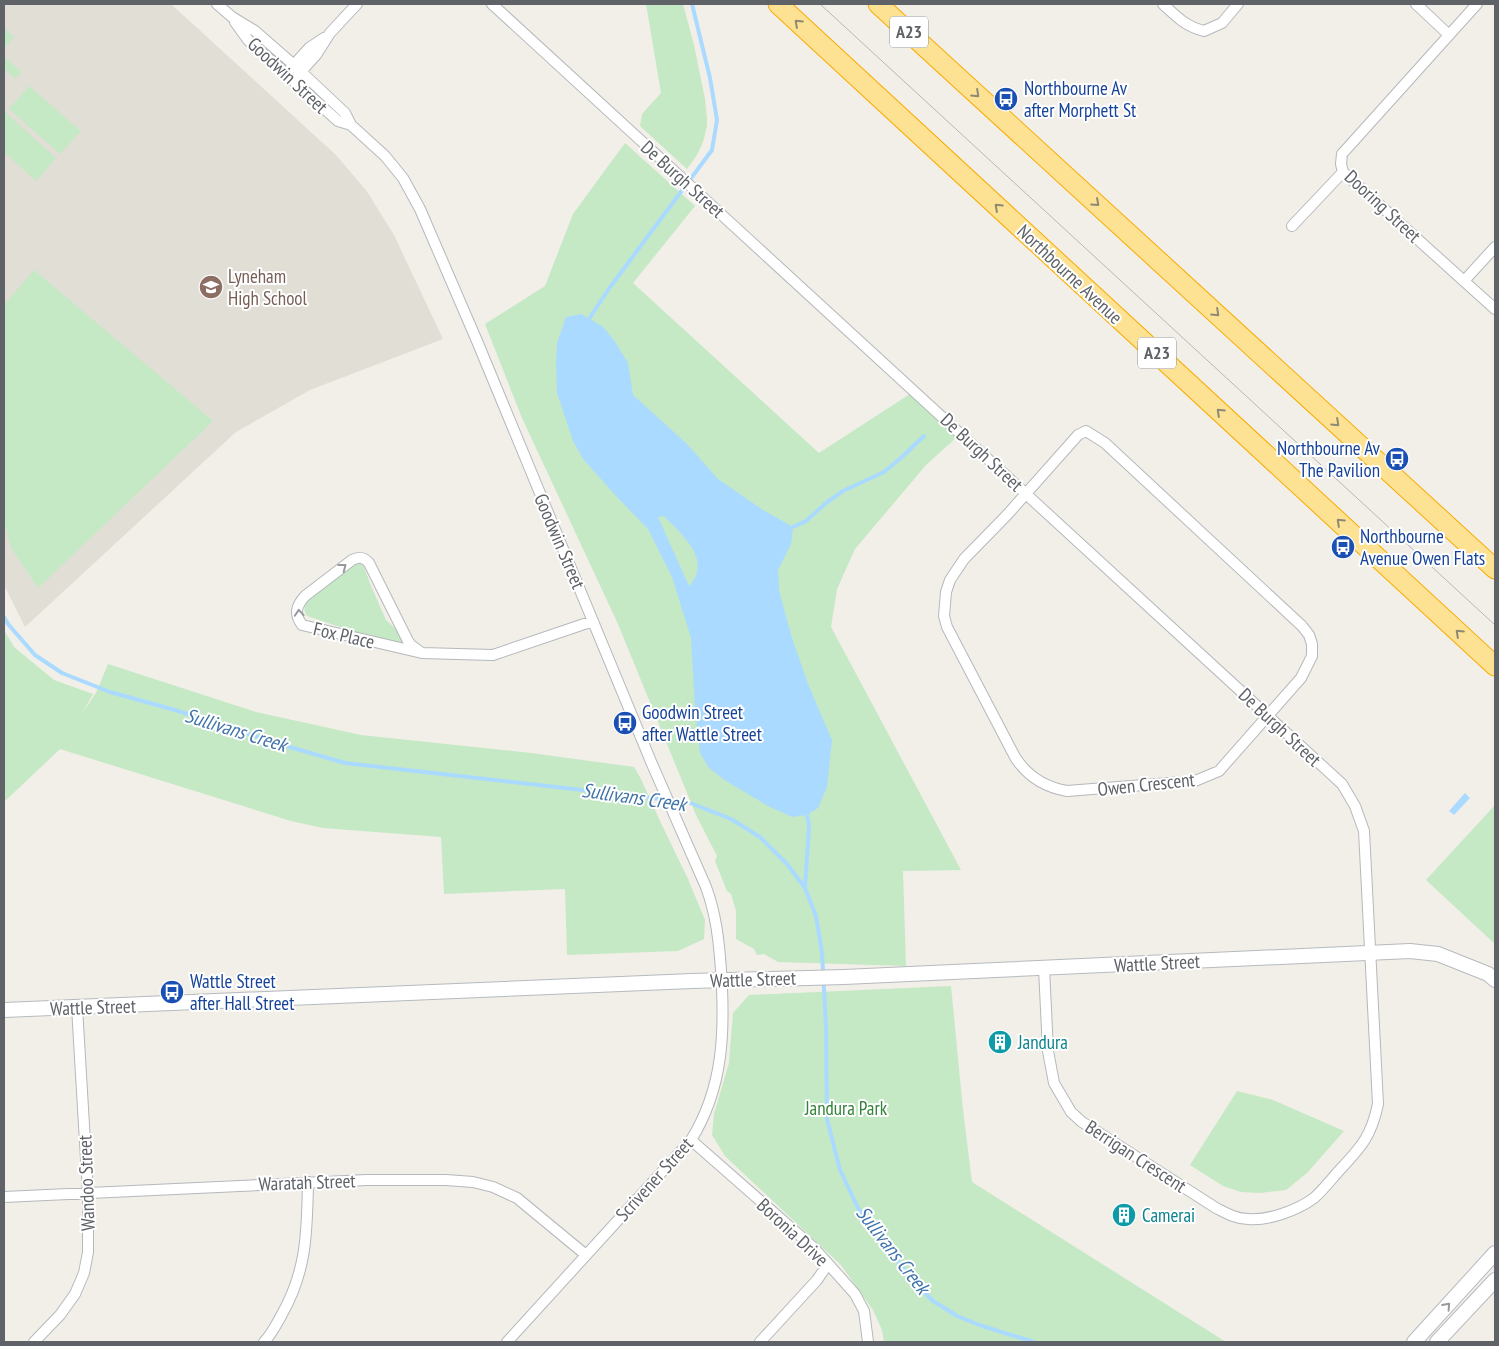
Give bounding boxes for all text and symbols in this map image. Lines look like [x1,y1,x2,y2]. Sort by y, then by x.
road number: A23 [890,16,928,48]
one-way arrow [794,20,803,29]
street label: Goodwin Street [243,32,334,119]
place label: Northbourne Av after Morphett St [1024,76,1137,122]
bus stop icon: Northbourne Av after Morphett St [993,86,1019,112]
one-way arrow [971,88,980,97]
street label: De Burgh Street [636,135,730,223]
street label: Dooring Street [1340,165,1427,248]
one-way arrow [1091,197,1100,206]
one-way arrow [995,204,1004,213]
street label: Northbourne Avenue [1012,219,1128,329]
place label: Lyneham High School [228,264,308,310]
school or university icon: Lyneham High School [198,274,224,300]
one-way arrow [1210,307,1219,316]
road number: A23 [1138,338,1176,368]
street label: De Burgh Street [936,408,1029,497]
one-way arrow [1217,409,1226,418]
one-way arrow [1330,417,1339,426]
place label: Northbourne Av The Pavilion [1277,436,1381,482]
bus stop icon: Northbourne Av The Pavilion [1384,446,1410,472]
street label: Goodwin Street [529,490,591,593]
one-way arrow [1336,519,1345,528]
place label: Northbourne Avenue Owen Flats [1360,524,1485,570]
bus stop icon: Northbourne Avenue Owen Flats [1330,534,1356,560]
one-way arrow [337,564,346,572]
one-way arrow [293,609,304,617]
street label: Fox Place [311,616,377,654]
one-way arrow [1456,629,1465,638]
street label: De Burgh Street [1234,683,1327,772]
place label: Goodwin Street after Wattle Street [642,700,763,746]
water label: Sullivans Creek [182,702,292,758]
bus stop icon: Goodwin Street after Wattle Street [612,710,638,736]
street label: Owen Crescent [1096,767,1196,801]
water label: Sullivans Creek [580,777,690,817]
street label: Wattle Street [1114,949,1201,977]
street label: Wattle Street [710,965,797,992]
place label: Wattle Street after Hall Street [190,969,295,1015]
bus stop icon: Wattle Street after Hall Street [159,979,185,1005]
street label: Wattle Street [50,993,137,1020]
building icon: Jandura [987,1029,1013,1055]
place label: Jandura [1017,1030,1068,1054]
park label: Jandura Park [804,1096,888,1120]
street label: Berrigan Crescent [1081,1115,1192,1198]
street label: Scrivener Street [610,1132,698,1226]
street label: Wandoo Street [72,1134,100,1231]
street label: Waratah Street [258,1168,357,1196]
street label: Boronia Drive [752,1193,834,1271]
water label: Sullivans Creek [850,1201,937,1301]
building icon: Camerai [1111,1202,1137,1228]
place label: Camerai [1142,1203,1195,1227]
one-way arrow [1441,1303,1450,1312]

